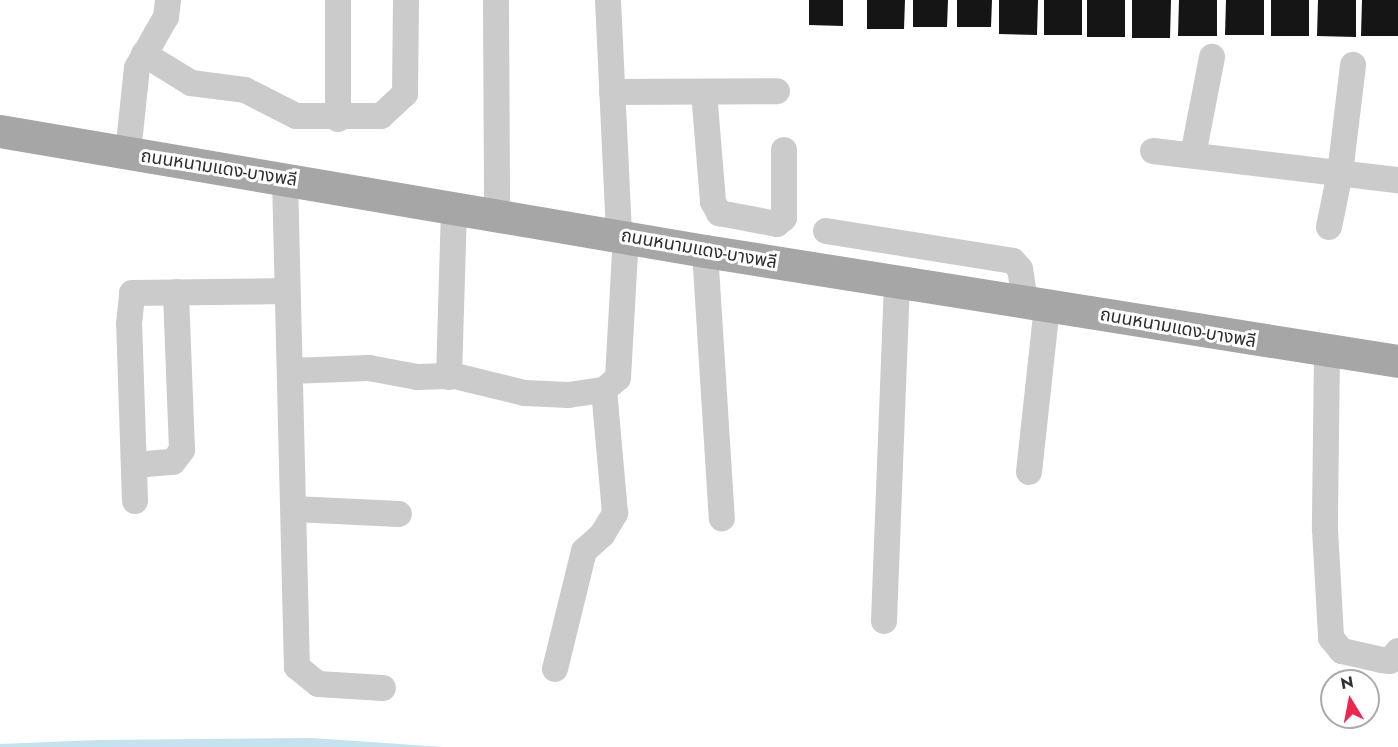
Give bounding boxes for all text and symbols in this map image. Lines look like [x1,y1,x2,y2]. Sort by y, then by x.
street label: ถนนหนามแดง-บางพลี [139,145,299,191]
street label: ถนนหนามแดง-บางพลี [619,225,779,273]
street label: ถนนหนามแดง-บางพลี [1098,304,1258,352]
north arrow [1320,669,1380,729]
text: N [1339,670,1355,695]

